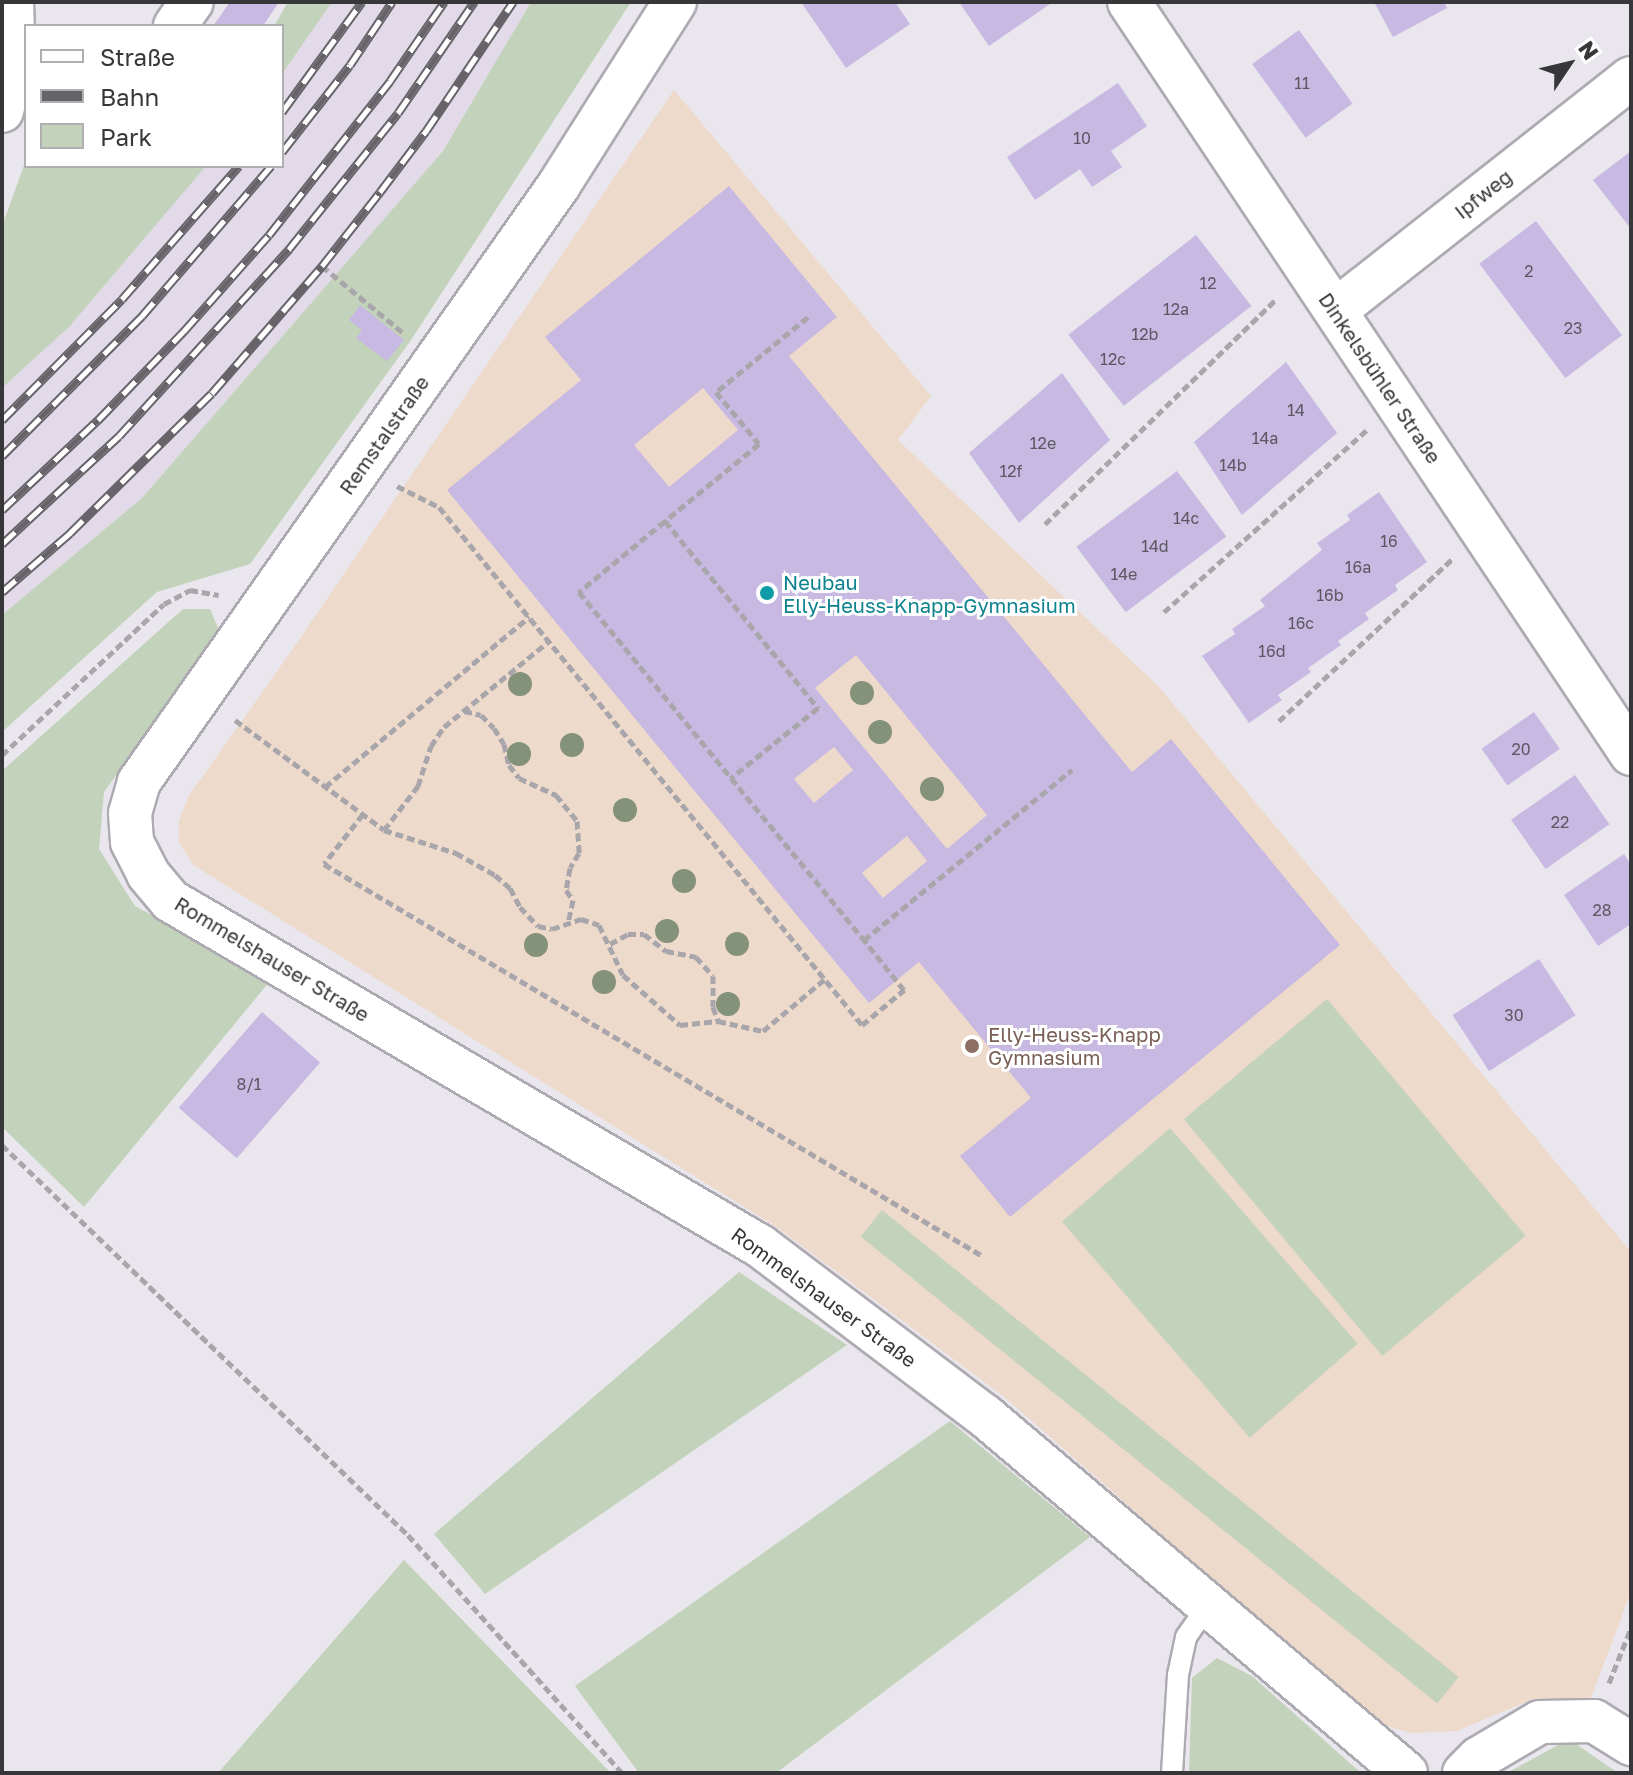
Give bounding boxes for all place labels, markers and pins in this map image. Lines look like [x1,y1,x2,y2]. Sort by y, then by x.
place label: Neubau Elly-Heuss-Knapp-Gymnasium [783,570,1076,617]
marker: Neubau Elly-Heuss-Knapp-Gymnasium [758,584,776,602]
place label: Elly-Heuss-Knapp Gymnasium [988,1022,1161,1069]
marker: Elly-Heuss-Knapp Gymnasium [963,1037,981,1055]

